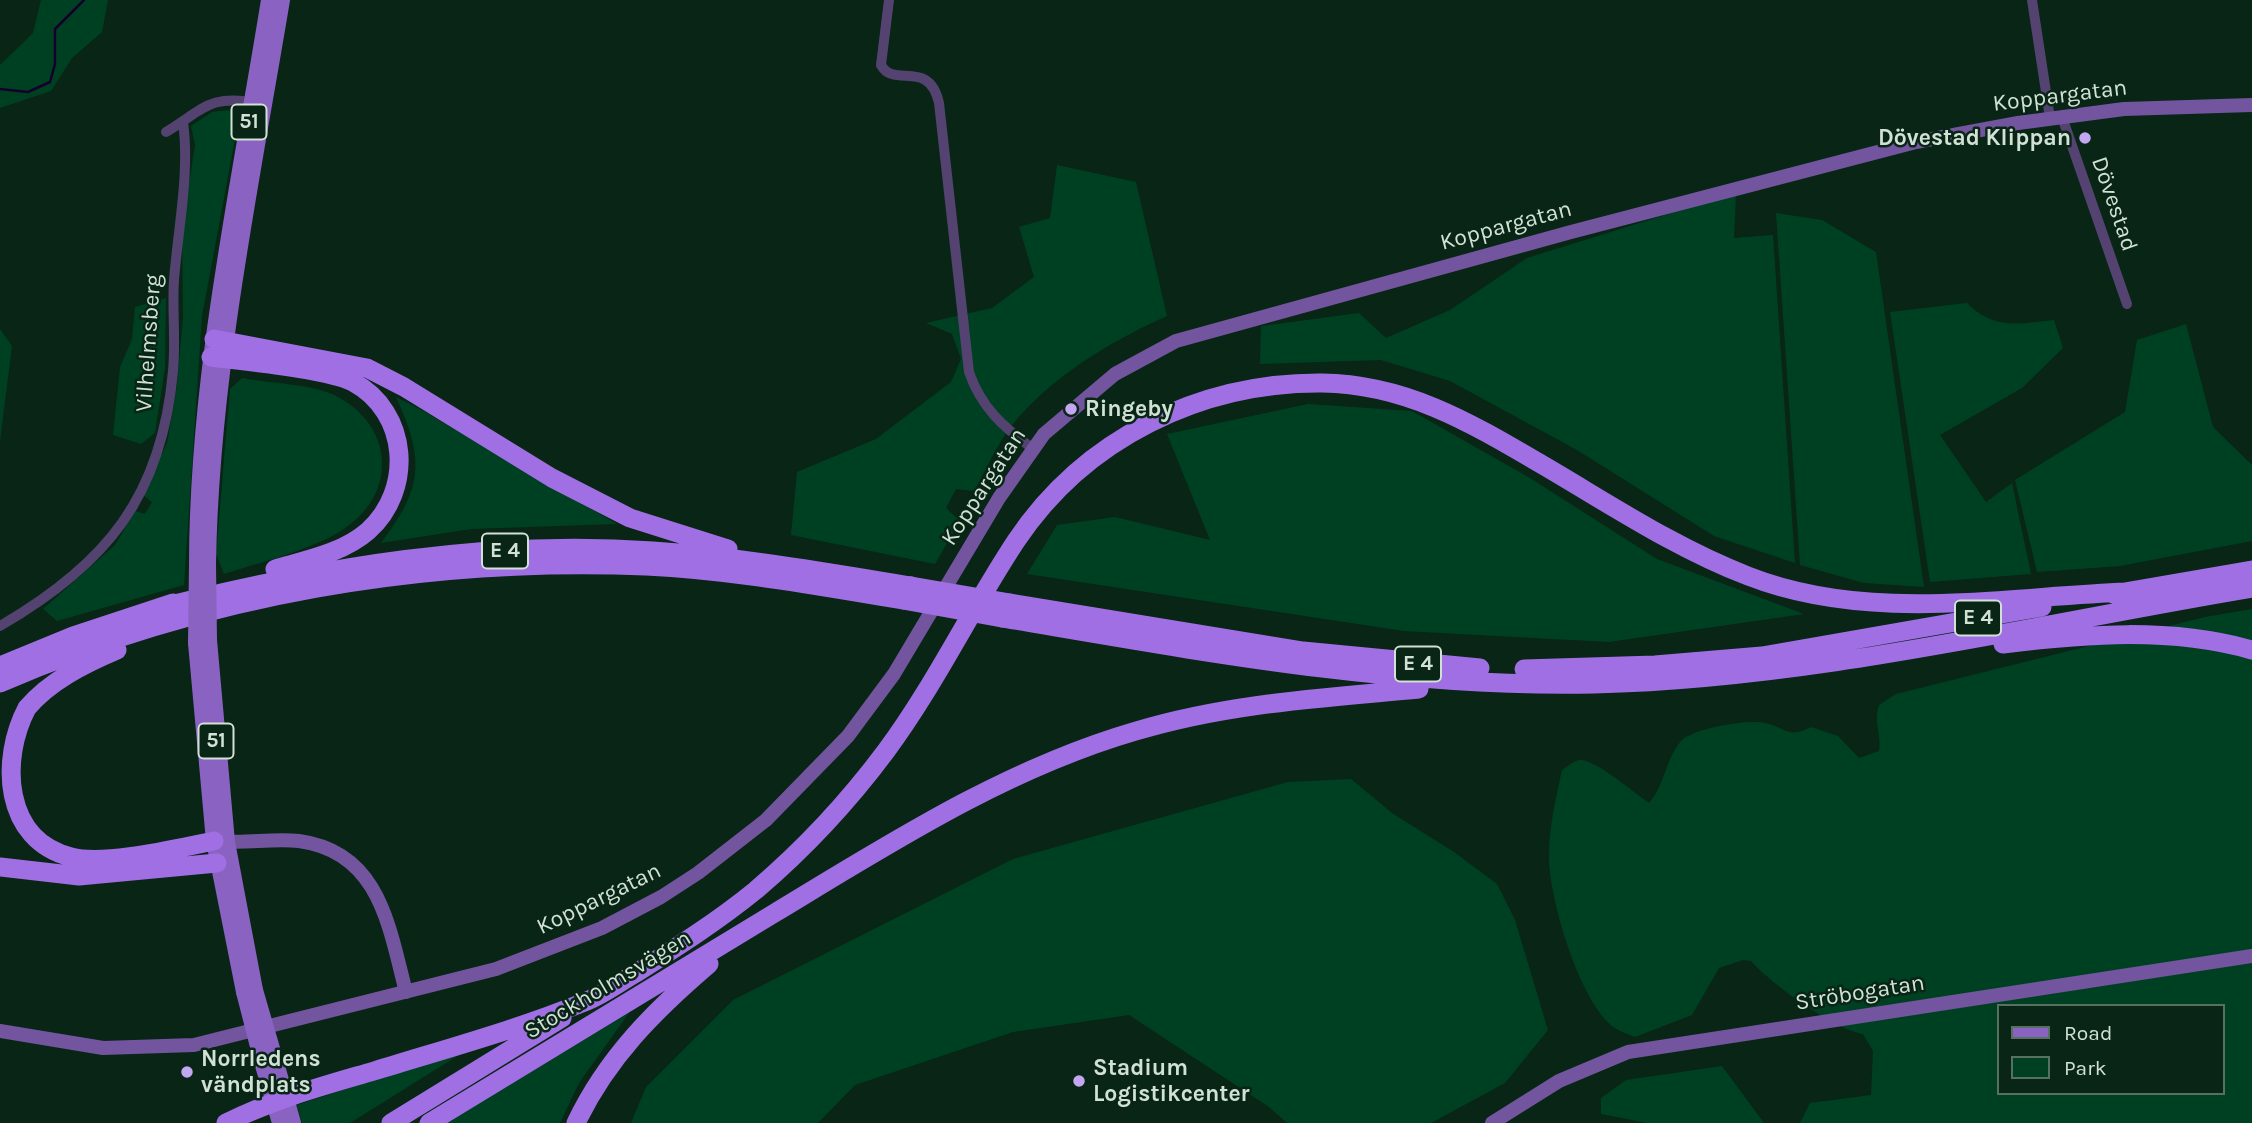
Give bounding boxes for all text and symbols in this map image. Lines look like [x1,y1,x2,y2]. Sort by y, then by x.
street label: Koppargatan [1991,74,2129,118]
road number: 51 [232,104,266,140]
place label: Dövestad Klippan [1878,124,2071,152]
marker: Dövestad Klippan [2077,130,2093,146]
street label: Dövestad [2085,153,2143,255]
street label: Koppargatan [1437,195,1575,257]
street label: Vilhelmsberg [130,273,168,413]
place label: Ringeby [1085,395,1173,423]
marker: Ringeby [1063,401,1079,417]
street label: Koppargatan [936,423,1032,551]
road number: E 4 [482,534,528,568]
road number: E 4 [1955,600,2001,636]
road number: E 4 [1395,646,1441,682]
road number: 51 [198,724,234,758]
street label: Koppargatan [532,857,666,941]
street label: Stockholmsvägen [520,924,696,1046]
street label: Ströbogatan [1793,969,1927,1017]
legend [1996,1004,2224,1095]
text: Road [2064,1021,2112,1045]
place label: Norrledens vändplats [201,1045,321,1099]
place label: Stadium Logistikcenter [1093,1054,1250,1108]
text: Park [2064,1056,2107,1080]
marker: Norrledens vändplats [179,1064,195,1080]
marker: Stadium Logistikcenter [1071,1073,1087,1089]

